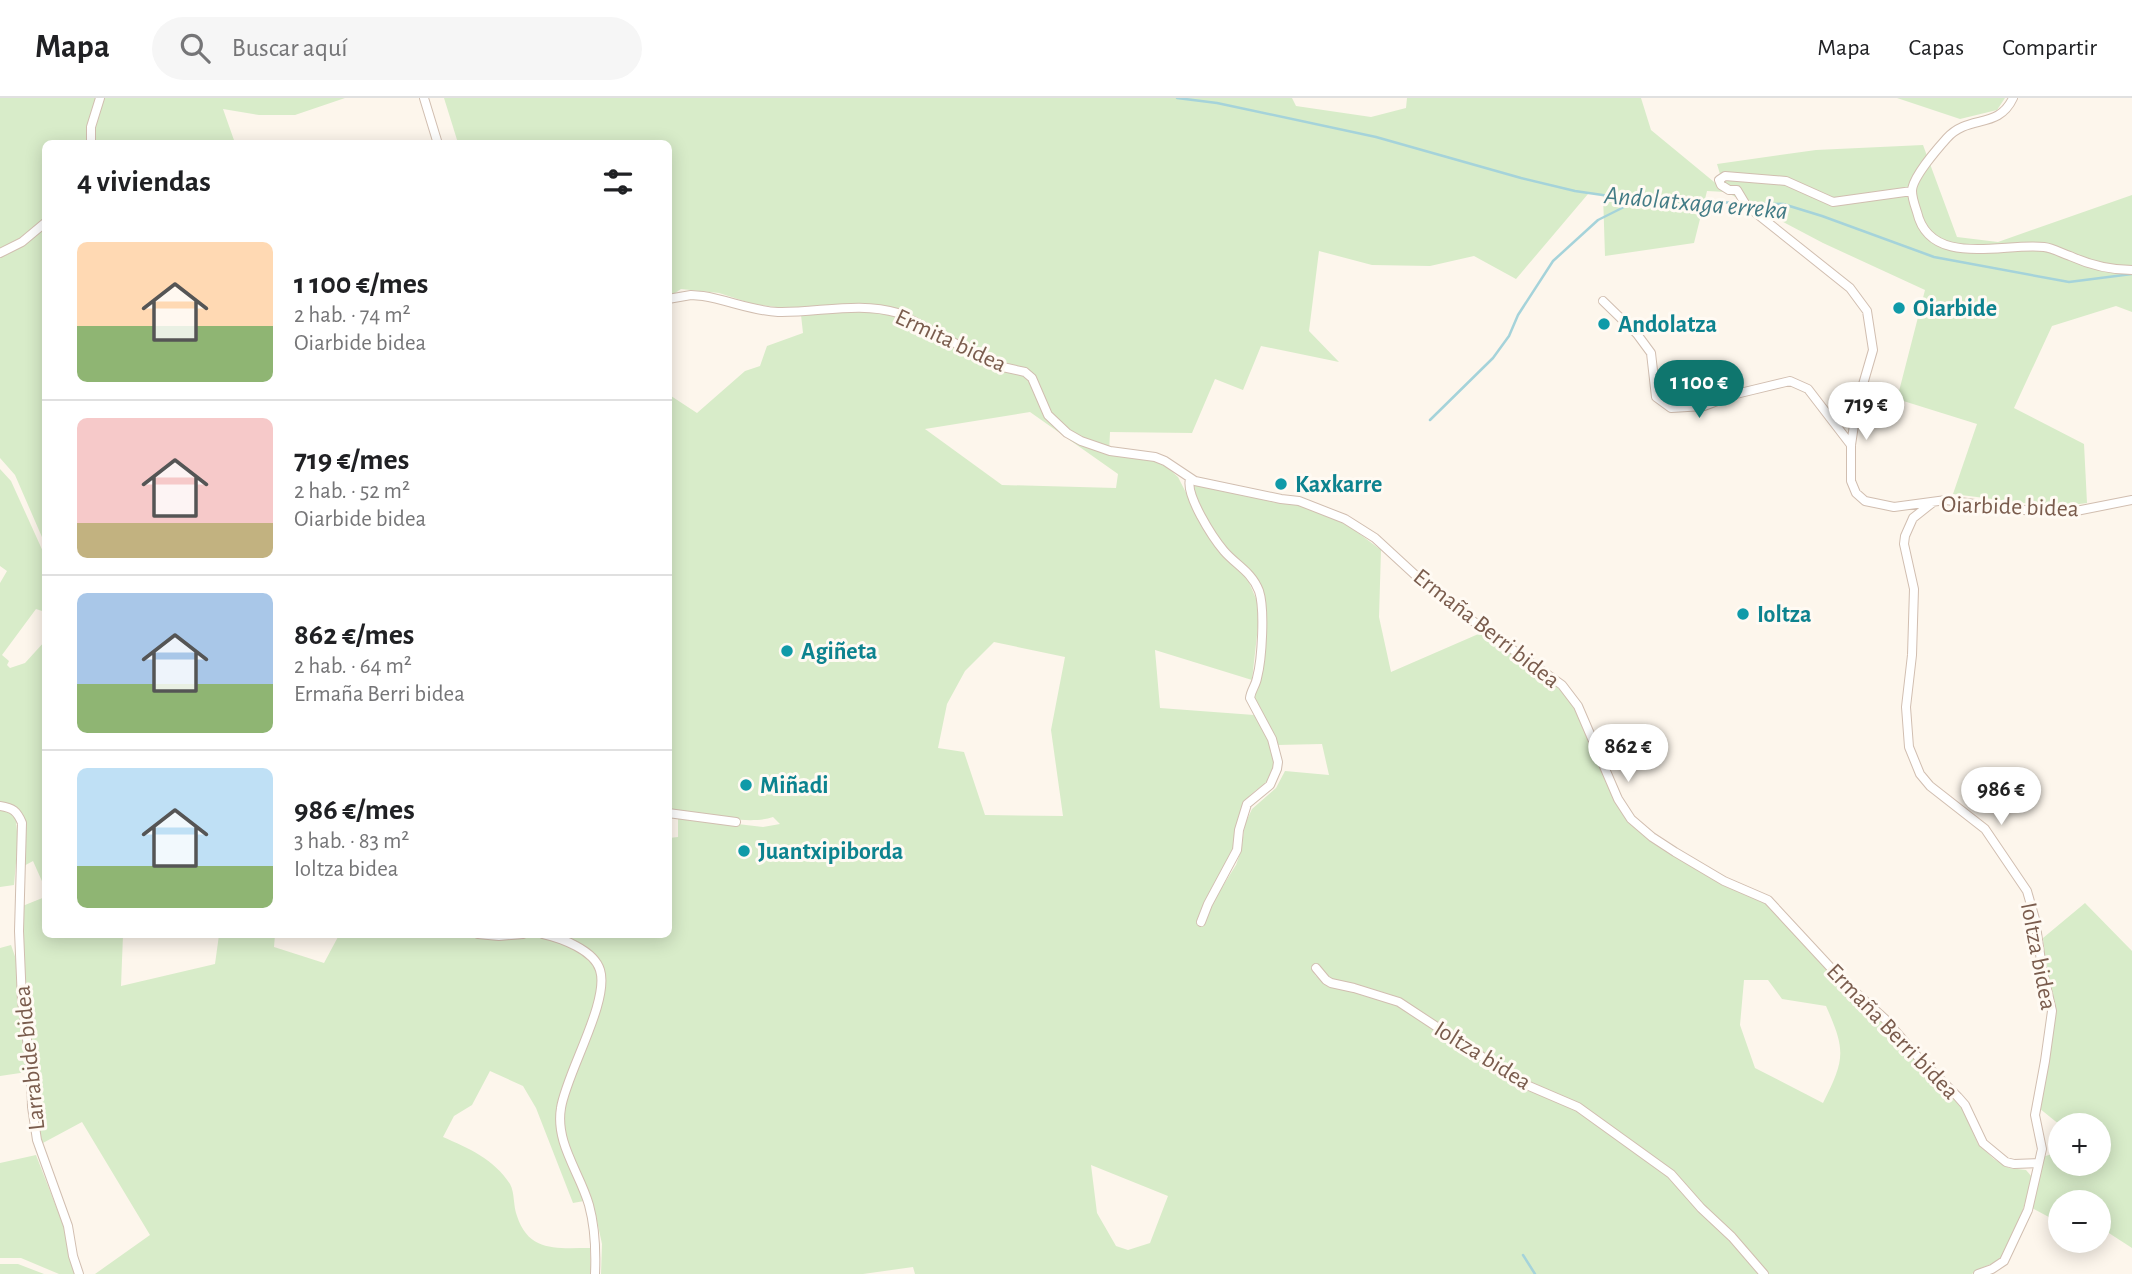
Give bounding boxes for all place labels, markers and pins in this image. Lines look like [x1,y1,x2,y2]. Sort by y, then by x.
place label: Oiarbide [1913,297,1997,321]
marker: Oiarbide [1891,300,1907,316]
place label: Andolatza [1618,313,1717,337]
marker: Andolatza [1596,316,1612,332]
pin: 1 100 € [1634,360,1764,420]
pin: 719 € [1817,382,1915,442]
place label: Kaxkarre [1295,473,1382,497]
marker: Kaxkarre [1273,476,1289,492]
place label: Ioltza [1757,603,1812,627]
marker: Ioltza [1735,606,1751,622]
place label: Agiñeta [801,640,877,664]
marker: Agiñeta [779,643,795,659]
pin: 862 € [1579,724,1677,784]
pin: 986 € [1952,768,2050,827]
place label: Miñadi [760,774,829,798]
marker: Miñadi [738,777,754,793]
place label: Juantxipiborda [758,840,903,864]
marker: Juantxipiborda [736,843,752,859]

